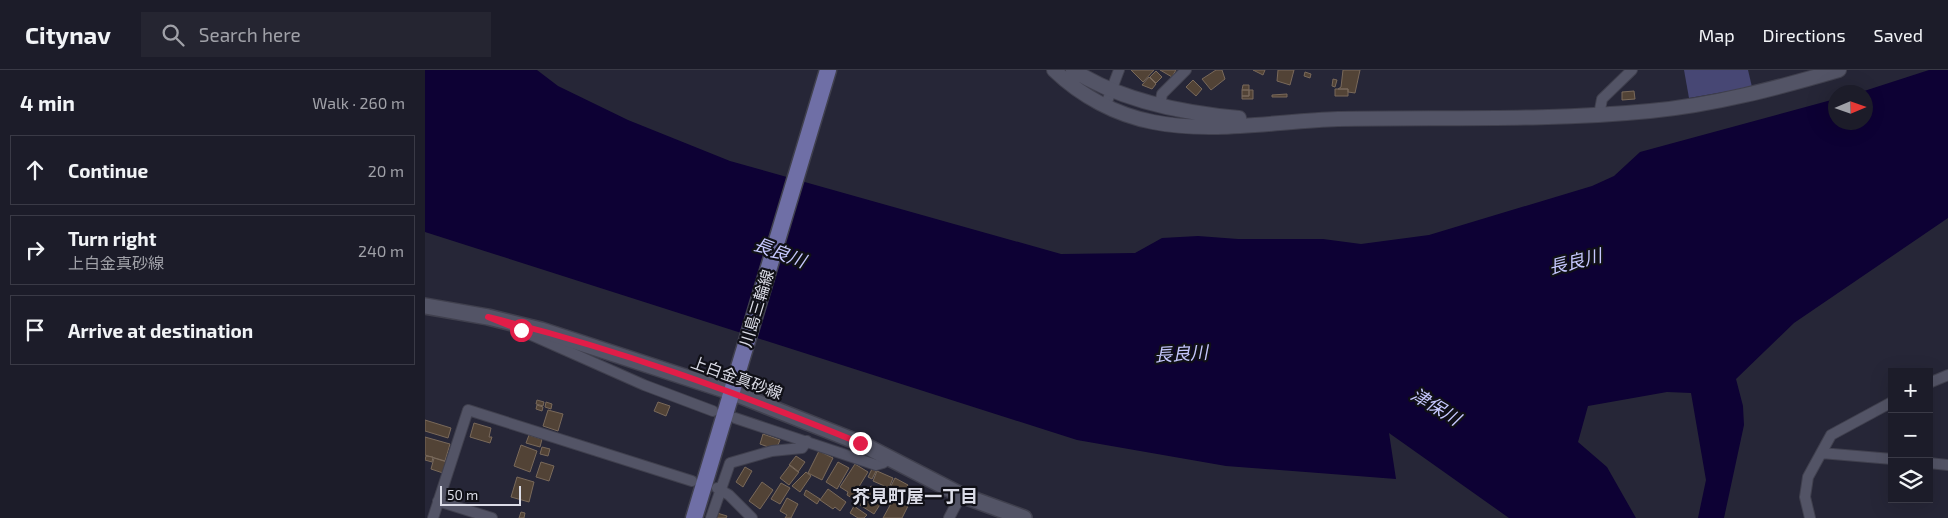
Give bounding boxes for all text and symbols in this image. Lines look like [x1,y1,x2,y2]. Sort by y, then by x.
search box [141,12,491,57]
text: Citynav [25,20,111,49]
icon: search [159,21,187,49]
text: Search here [199,23,301,46]
text: Map [1698,24,1735,46]
text: Directions [1763,24,1846,46]
text: Saved [1874,24,1923,46]
north arrow [1828,85,1873,130]
text: 4 min [20,90,75,115]
text: Walk · 260 m [312,93,405,112]
icon: ahead [21,156,49,184]
text: Continue [68,159,148,182]
text: 20 m [368,161,404,180]
text: Turn right [68,227,156,250]
water label: 長良川 [751,232,811,272]
icon: right [21,236,49,264]
text: 240 m [358,241,404,260]
water label: 長良川 [1546,243,1606,278]
text: 上白金真砂線 [68,253,164,272]
street label: 川島三輪線 [735,267,777,349]
icon: arrive [21,316,49,344]
text: Arrive at destination [68,319,253,342]
route start [510,319,533,342]
water label: 長良川 [1153,340,1211,365]
street label: 上白金真砂線 [689,352,785,402]
map controls [1888,368,1933,503]
button: + [1888,368,1933,413]
water label: 津保川 [1407,383,1467,430]
button: − [1888,413,1933,458]
route end [849,432,872,455]
button: layers [1888,458,1933,503]
scale bar [440,483,521,506]
district label: 芥見町屋一丁目 [852,485,978,507]
text: 50 m [447,486,478,503]

